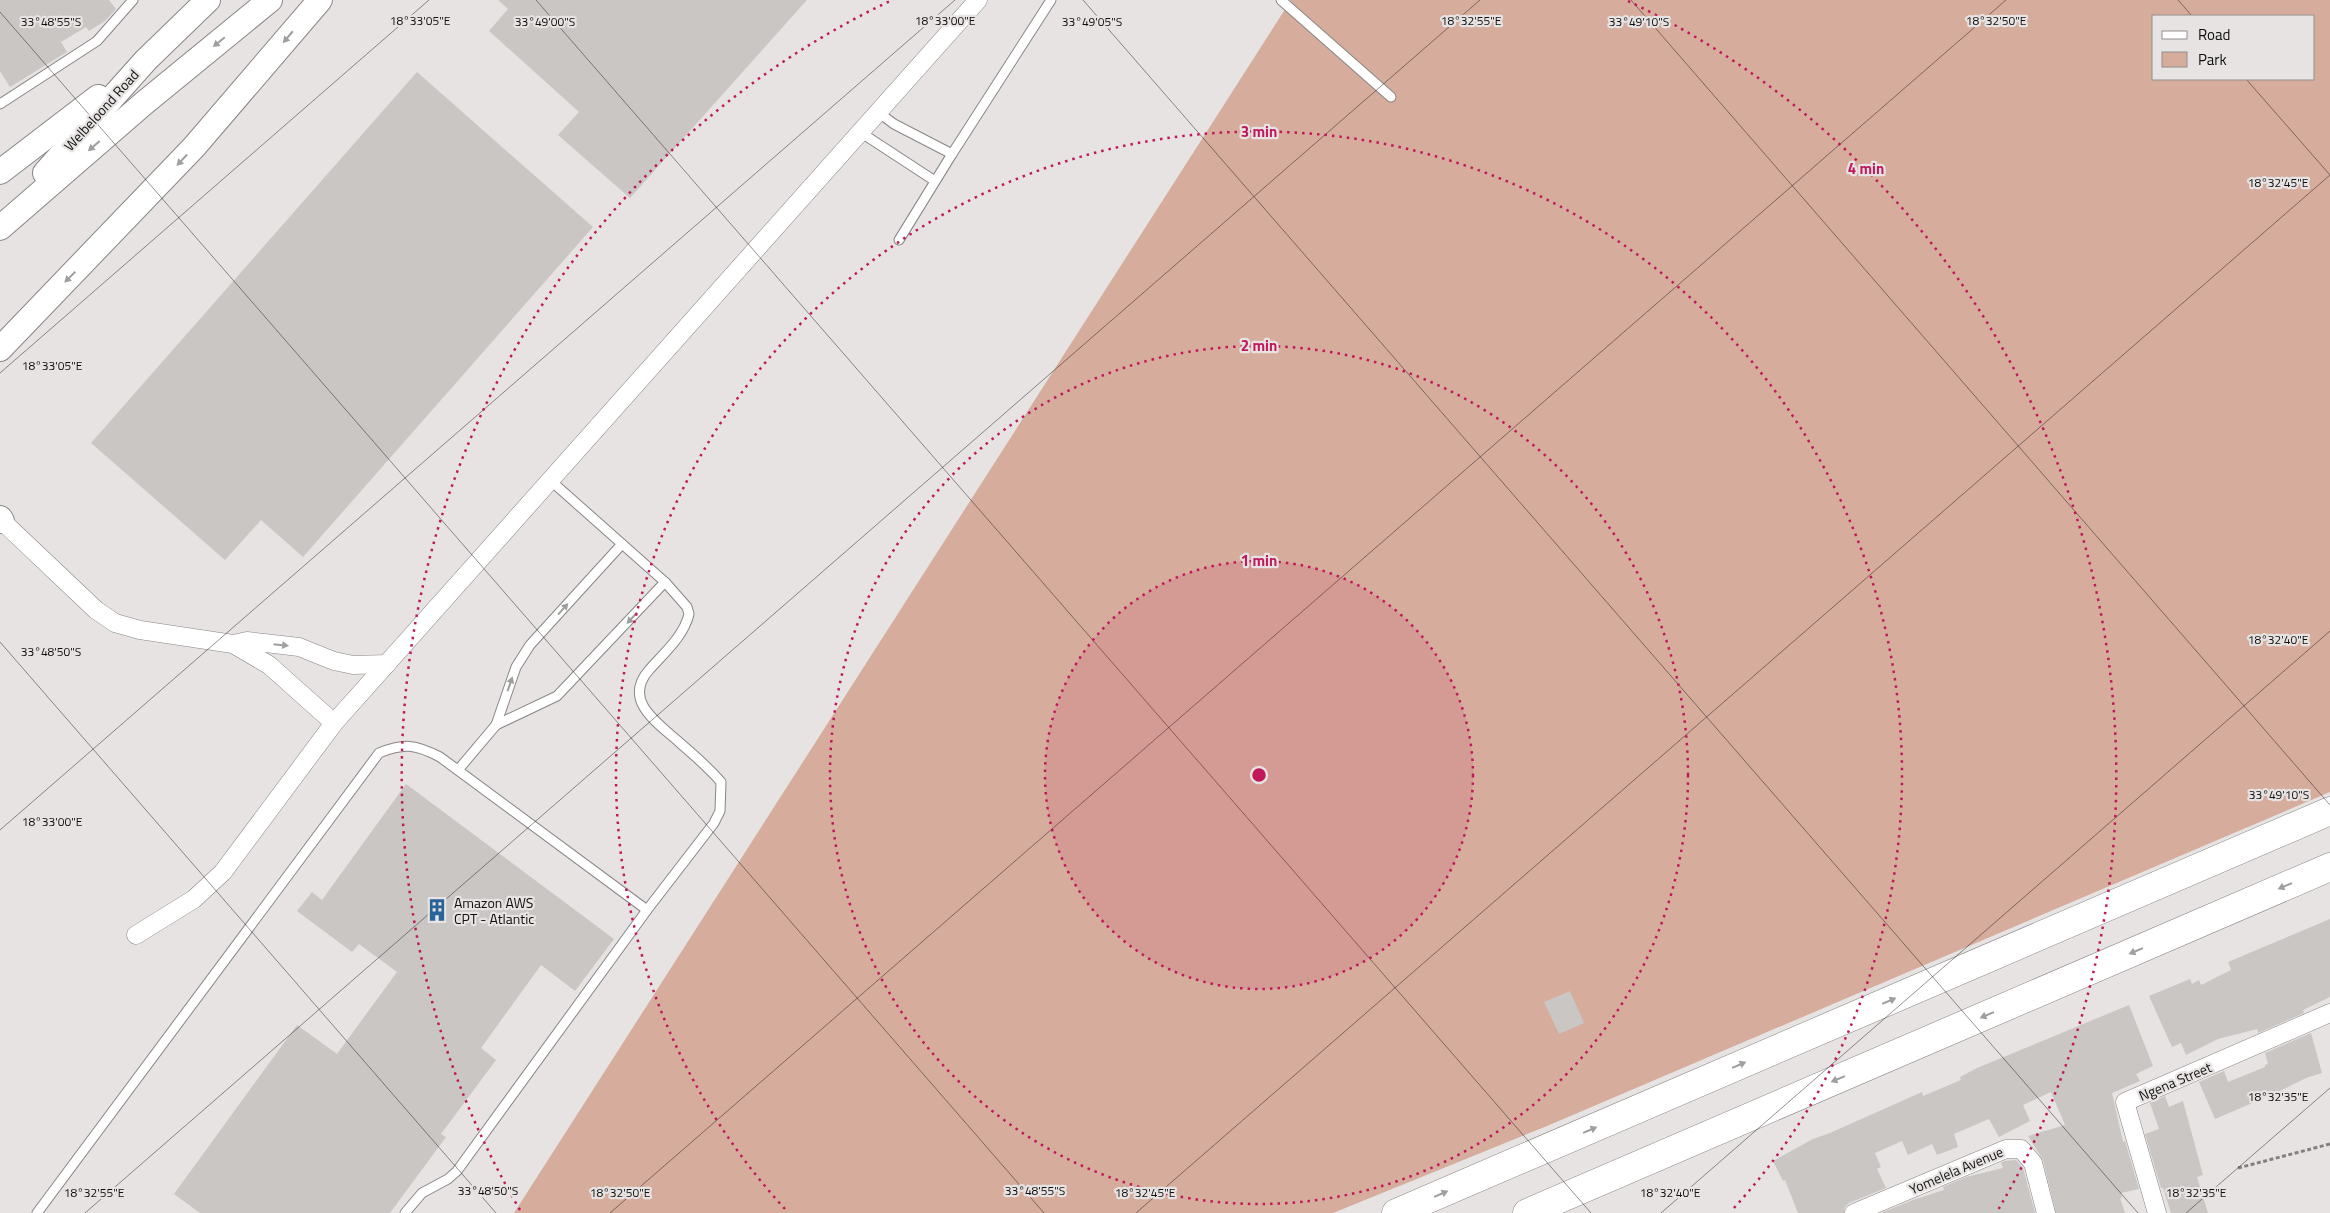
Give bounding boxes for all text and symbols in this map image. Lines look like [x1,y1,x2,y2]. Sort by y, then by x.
text: 18°33'05"E [390,11,451,30]
text: 18°33'00"E [915,11,976,30]
text: 18°32'55"E [1441,11,1502,30]
text: 18°32'50"E [1966,11,2027,30]
text: 33°48'55"S [21,12,81,31]
text: 33°49'00"S [515,12,575,31]
text: 33°49'05"S [1062,12,1122,31]
text: 33°49'10"S [1609,12,1669,31]
legend [2152,15,2315,80]
text: Road [2198,23,2230,46]
one-way arrow [283,31,294,44]
one-way arrow [213,36,225,48]
text: Park [2198,48,2227,71]
street label: Welbeloond Road [59,65,143,155]
text: 3 min [1241,120,1277,143]
one-way arrow [88,141,101,152]
one-way arrow [176,154,188,166]
text: 4 min [1848,157,1884,180]
text: 18°32'45"E [2248,173,2309,192]
one-way arrow [64,271,76,283]
text: 2 min [1241,334,1277,357]
text: 18°33'05"E [22,356,83,375]
text: 1 min [1241,549,1277,572]
one-way arrow [557,603,569,615]
one-way arrow [626,611,638,623]
text: 18°32'40"E [2248,630,2309,649]
one-way arrow [273,641,289,649]
text: 33°48'50"S [21,642,81,661]
one-way arrow [507,676,515,691]
centre of rings [1250,766,1268,784]
text: 33°49'10"S [2249,785,2309,804]
text: 18°33'00"E [22,812,83,831]
one-way arrow [2278,883,2292,891]
place label: Amazon AWS CPT - Atlantic [454,892,534,929]
building icon: Amazon AWS CPT - Atlantic [424,897,450,923]
one-way arrow [2129,947,2143,955]
one-way arrow [1881,997,1896,1005]
one-way arrow [1980,1011,1994,1019]
street label: Ngena Street [2135,1056,2215,1106]
one-way arrow [1732,1061,1746,1069]
one-way arrow [1831,1076,1845,1084]
text: 18°32'35"E [2248,1087,2309,1106]
one-way arrow [1583,1125,1597,1133]
street label: Yomelela Avenue [1906,1141,2006,1199]
text: 33°48'50"S [458,1181,518,1200]
text: 33°48'55"S [1005,1181,1065,1200]
text: 18°32'55"E [64,1183,125,1202]
text: 18°32'50"E [590,1183,651,1202]
text: 18°32'45"E [1115,1183,1176,1202]
text: 18°32'40"E [1640,1183,1701,1202]
text: 18°32'35"E [2166,1183,2227,1202]
one-way arrow [1434,1189,1448,1197]

